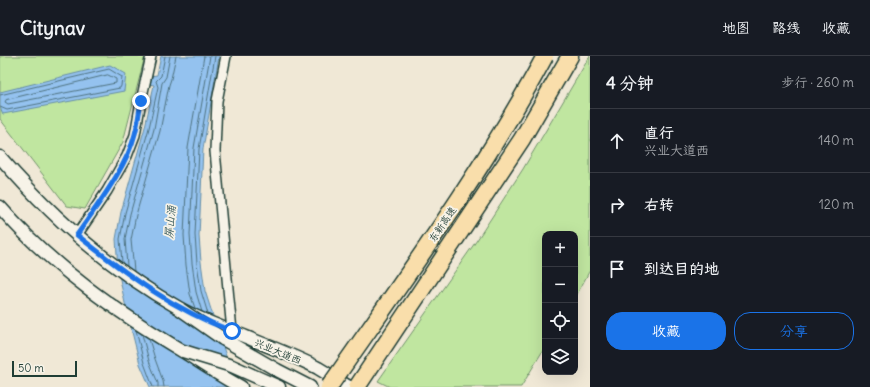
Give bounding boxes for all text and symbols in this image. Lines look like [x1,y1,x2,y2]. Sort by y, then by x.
text: Citynav [20,16,85,40]
text: 地图 [722,19,750,37]
text: 路线 [772,19,800,37]
text: 收藏 [822,19,850,37]
text: 4 分钟 [606,72,654,94]
text: 步行 · 260 m [781,74,854,91]
route end [132,92,150,110]
text: 直行 [644,123,674,142]
icon: ahead [606,130,628,152]
text: 140 m [818,132,854,149]
text: 兴业大道西 [644,142,709,159]
icon: right [606,194,628,216]
text: 右转 [644,195,674,214]
text: 120 m [819,196,854,213]
water label: 屏山涌 [162,204,178,239]
street label: 东新高速 [426,204,459,244]
map controls [542,231,578,375]
button: + [542,231,578,267]
icon: arrive [606,258,628,280]
text: 到达目的地 [644,259,719,278]
button: − [542,267,578,303]
button: locate [542,303,578,339]
button: 收藏 [606,312,726,350]
button: 分享 [734,312,854,350]
route start [223,322,241,340]
street label: 兴业大道西 [252,336,303,367]
button: layers [542,339,578,375]
scale bar [12,359,77,378]
text: 50 m [18,361,44,375]

